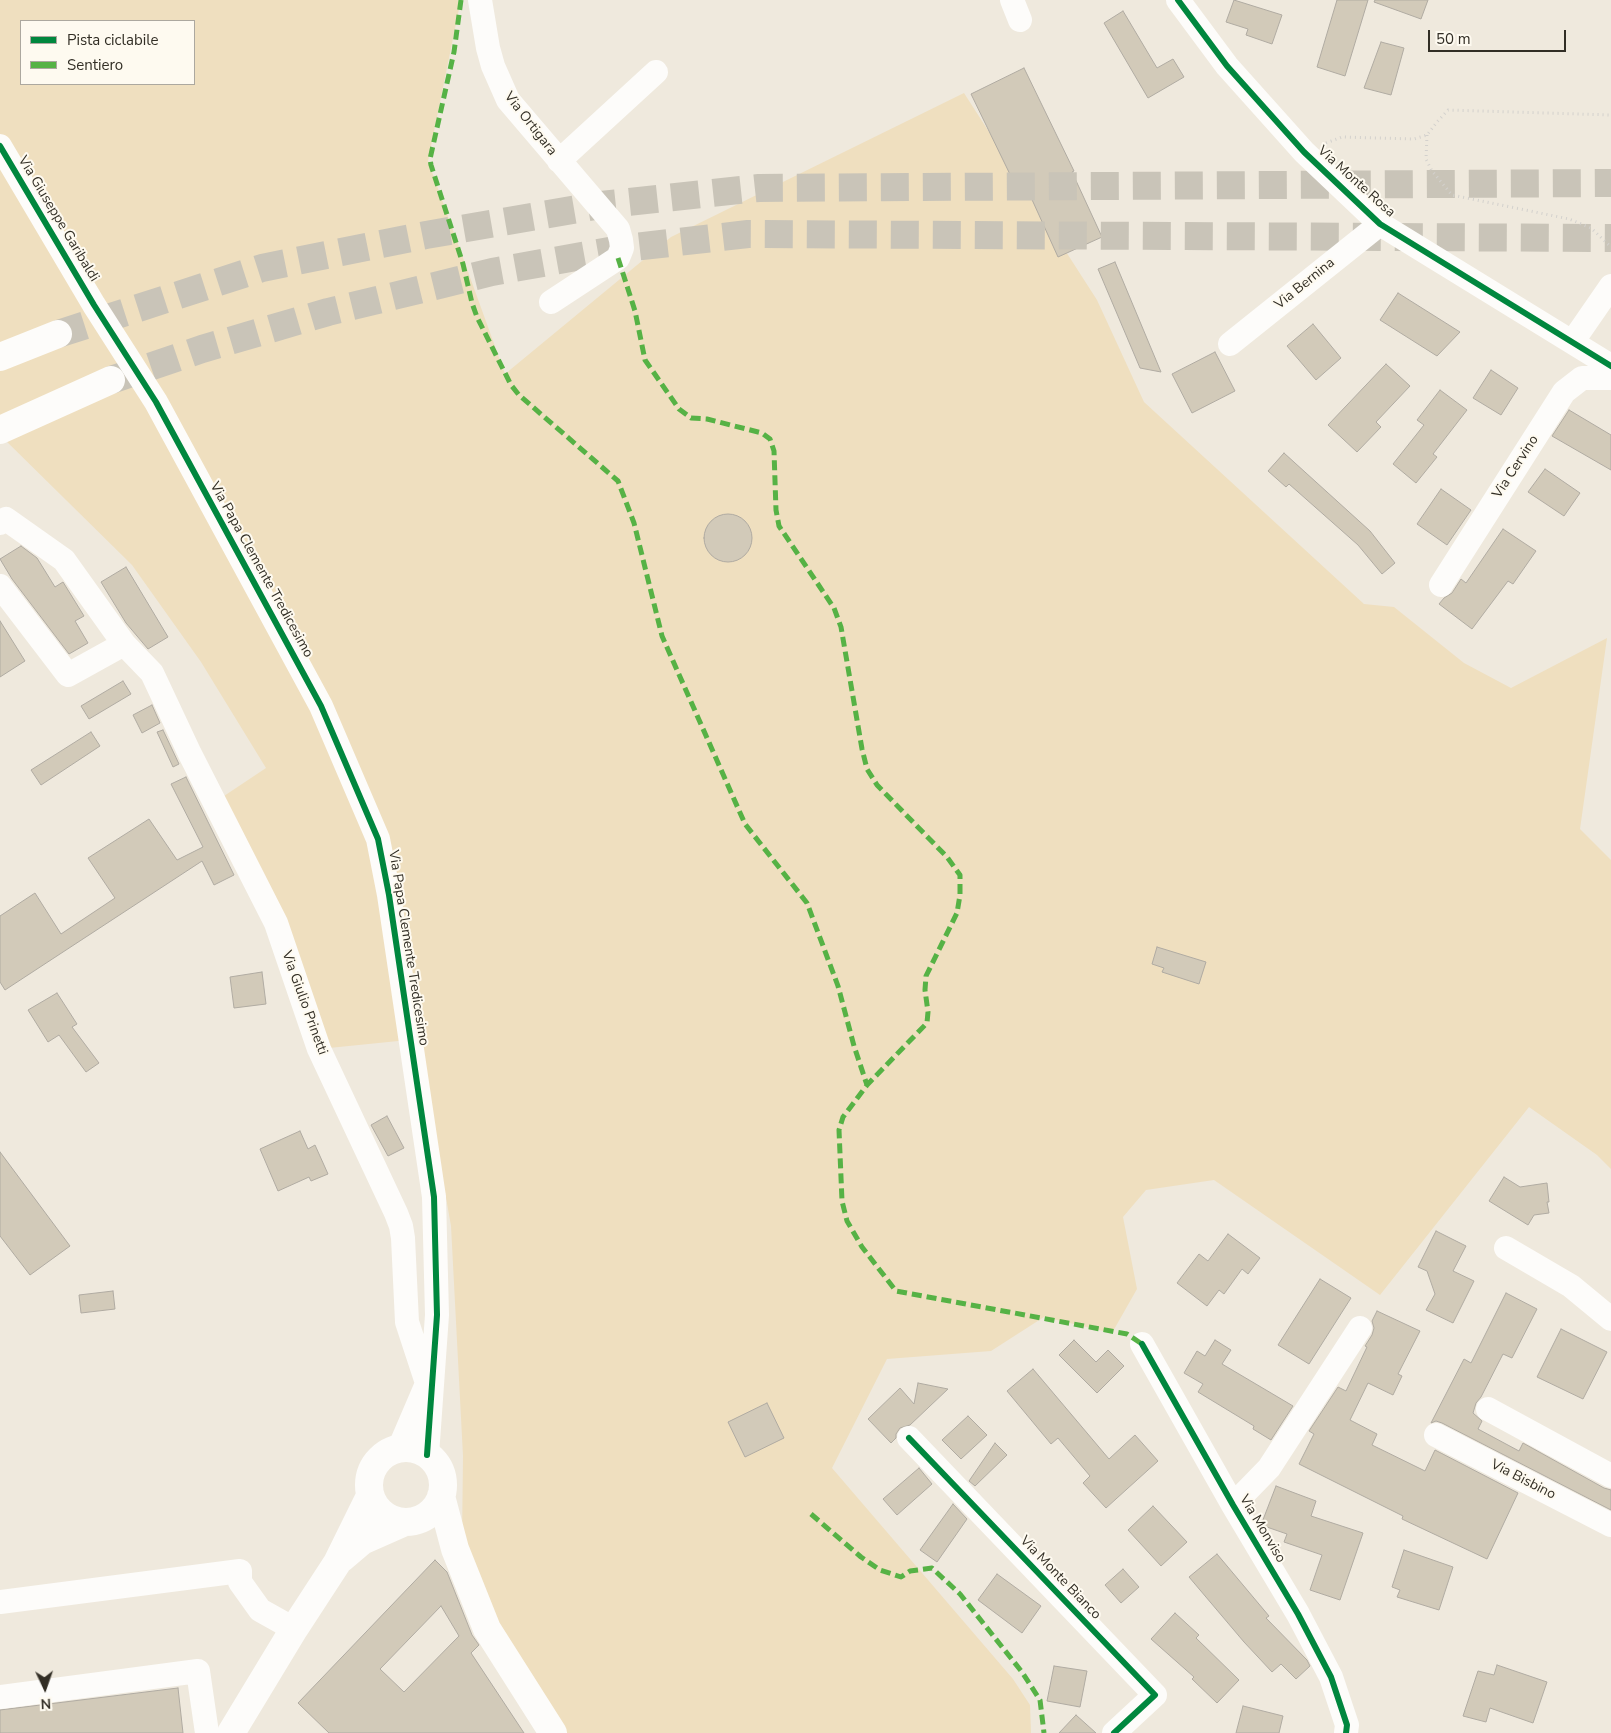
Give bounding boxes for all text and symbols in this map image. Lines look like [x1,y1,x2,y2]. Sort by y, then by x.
legend [20,20,195,85]
scale bar [1431,20,1568,52]
text: 50 m [1436,29,1471,49]
text: Pista ciclabile [67,30,159,50]
text: Sentiero [67,55,123,75]
street label: Via Ortigara [500,89,560,159]
street label: Via Monte Rosa [1314,143,1398,221]
street label: Via Giuseppe Garibaldi [14,153,102,285]
street label: Via Bernina [1272,255,1338,313]
street label: Via Cervino [1489,432,1543,502]
street label: Via Papa Clemente Tredicesimo [206,479,316,661]
street label: Via Papa Clemente Tredicesimo [384,849,432,1047]
street label: Via Giulio Prinetti [277,949,331,1057]
street label: Via Bisbino [1488,1457,1558,1503]
street label: Via Monviso [1235,1492,1289,1566]
street label: Via Monte Bianco [1016,1533,1104,1623]
north arrow [20,1663,70,1713]
text: N [40,1694,52,1713]

